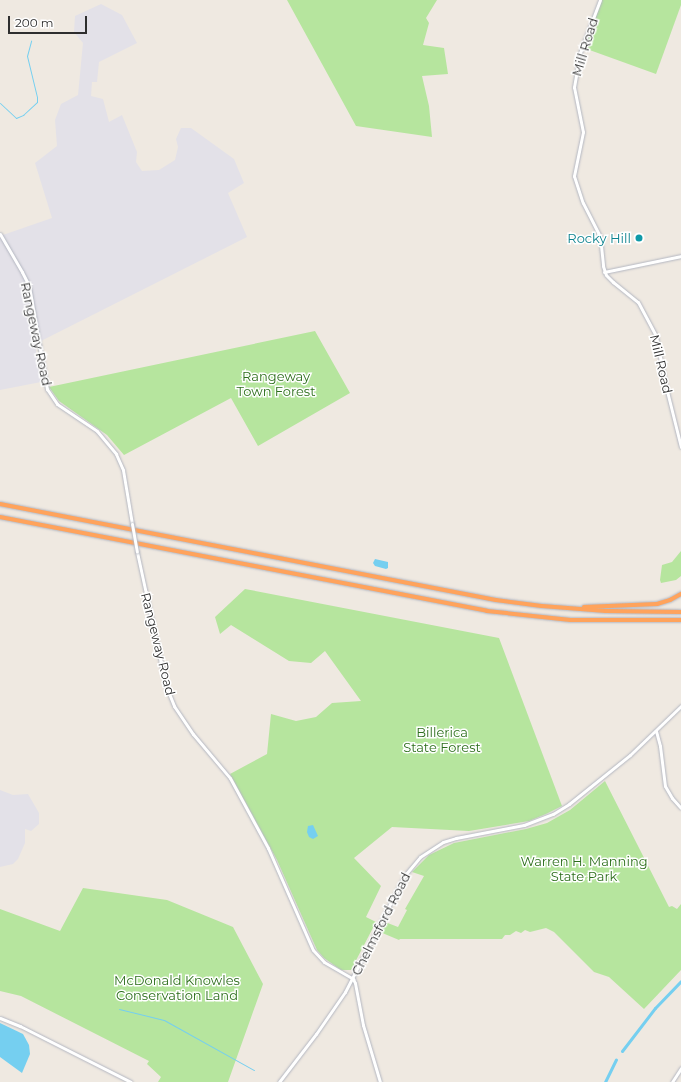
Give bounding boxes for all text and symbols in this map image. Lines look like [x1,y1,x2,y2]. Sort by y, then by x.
scale bar [10,8,89,34]
text: 200 m [15,15,54,30]
street label: Mill Road [569,16,601,78]
place label: Rocky Hill [567,230,631,246]
marker: Rocky Hill [634,233,644,243]
street label: Rangeway Road [17,281,55,387]
street label: Mill Road [647,333,675,395]
park label: Rangeway Town Forest [237,369,315,400]
street label: Rangeway Road [138,591,178,697]
park label: Billerica State Forest [403,725,481,756]
park label: Warren H. Manning State Park [520,854,648,885]
street label: Chelmsford Road [348,870,414,978]
park label: McDonald Knowles Conservation Land [114,973,240,1004]

